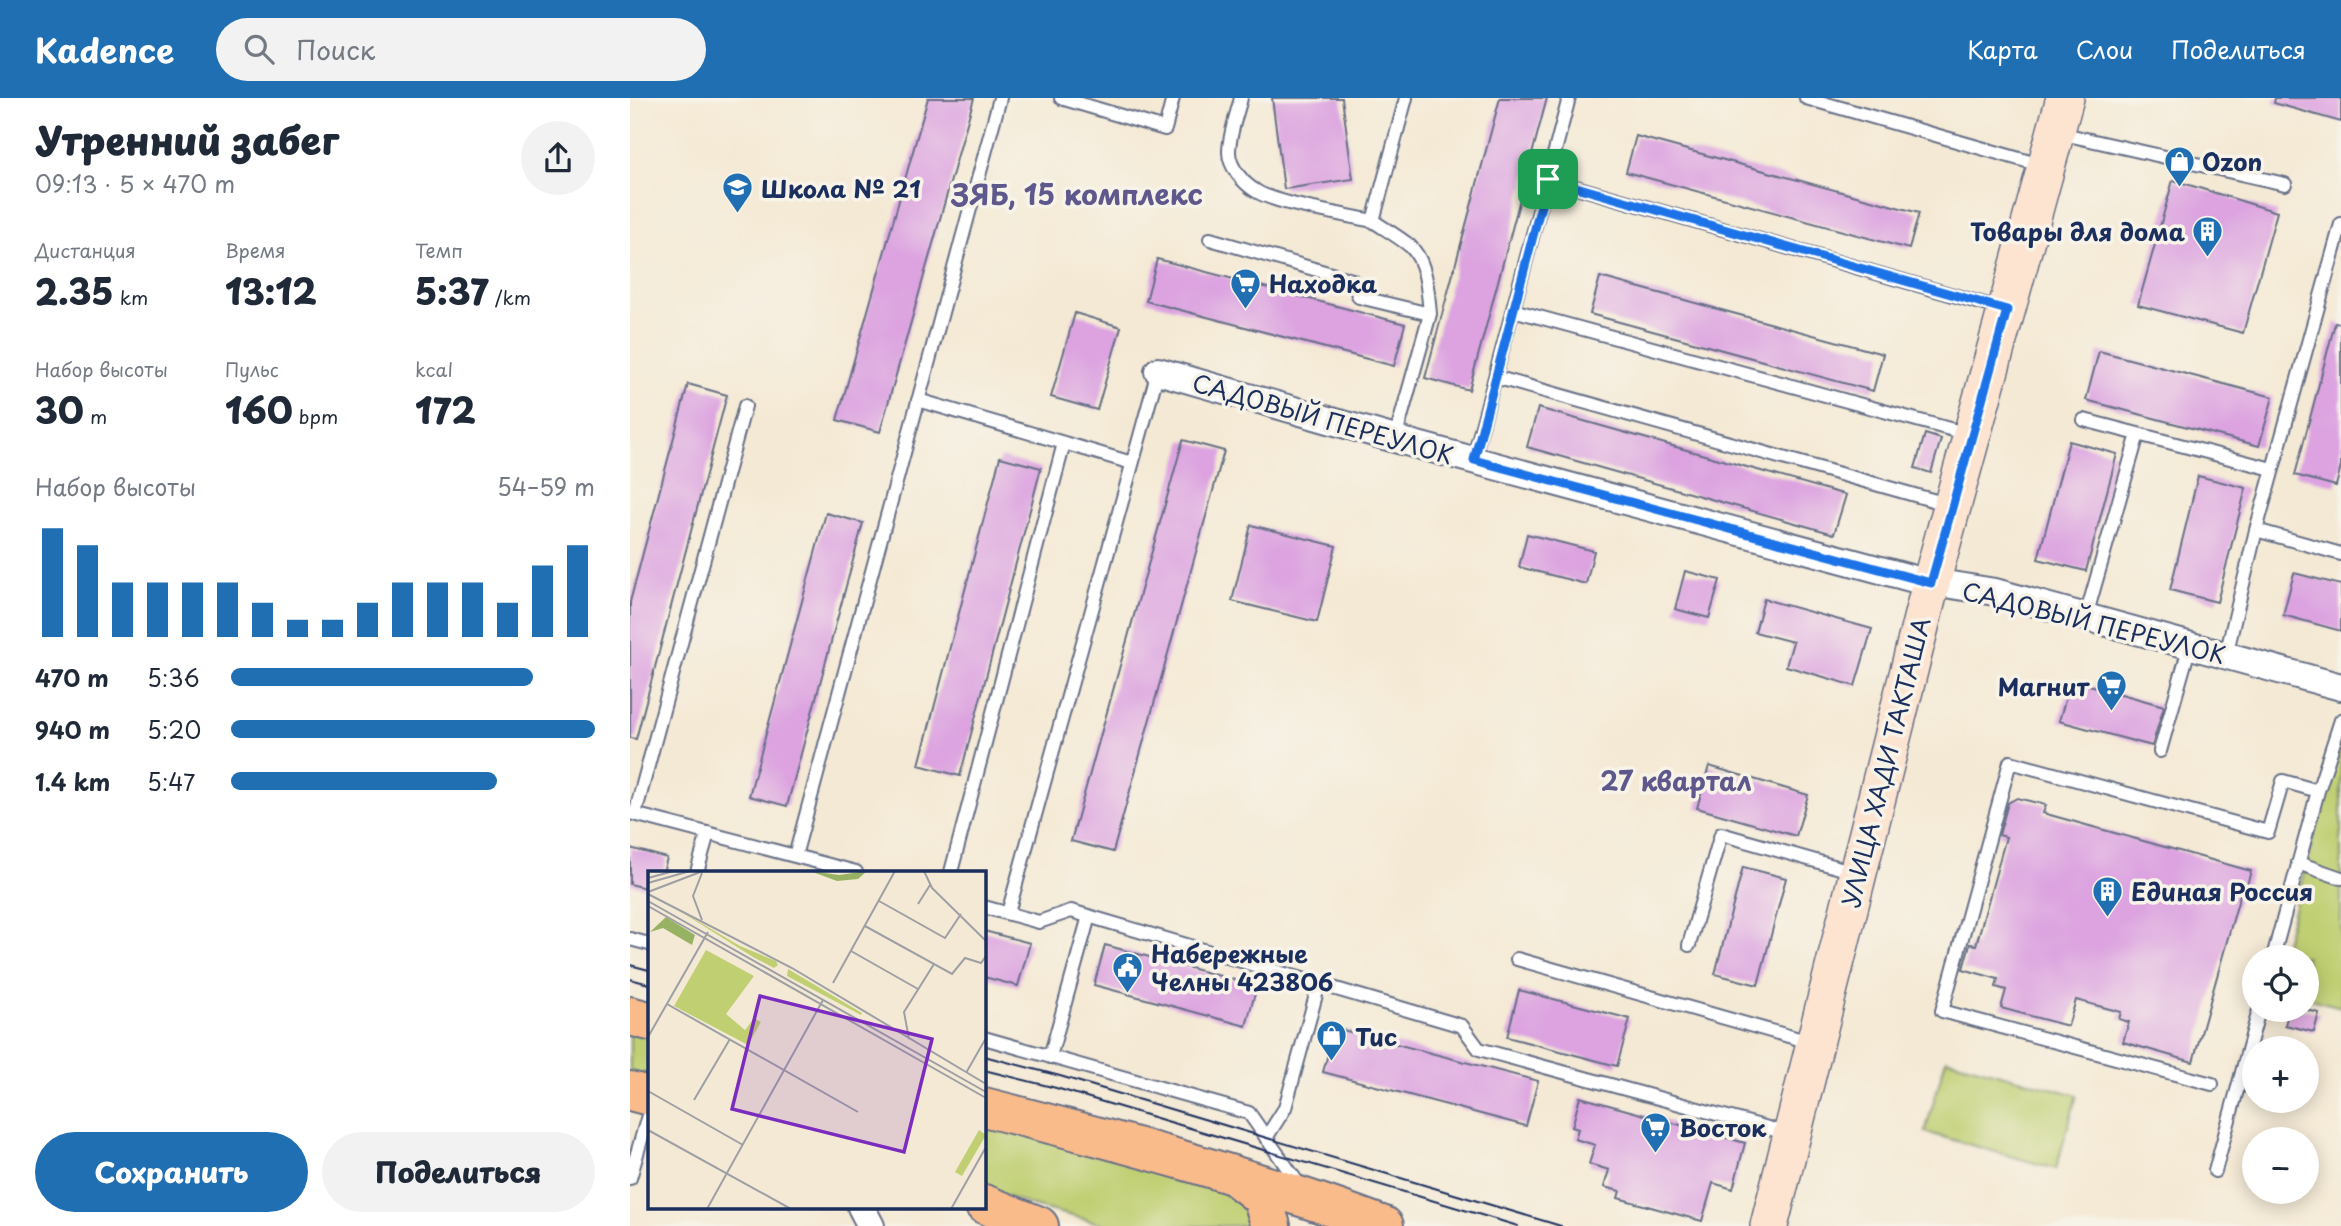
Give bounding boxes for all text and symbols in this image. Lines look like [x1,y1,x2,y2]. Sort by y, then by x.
search box [216,18,706,81]
text: Kadence [35,24,174,74]
icon: search [240,30,278,68]
text: Поиск [296,30,375,69]
text: Карта [1967,31,2038,67]
text: Слои [2076,31,2133,67]
text: Поделиться [2171,31,2306,67]
text: Утренний забег [35,111,339,168]
button: share [521,121,595,195]
place label: Ozon [2202,143,2262,179]
shop icon: Ozon [2162,144,2196,188]
pin [1518,149,1578,209]
icon: arrive [1529,160,1567,198]
text: 09:13 · 5 × 470 m [35,166,235,201]
place label: Школа № 21 [761,170,921,206]
school or university icon: Школа № 21 [721,171,755,215]
district label: ЗЯБ, 15 комплекс [950,172,1203,215]
place label: Товары для дома [1970,213,2186,249]
building icon: Товары для дома [2191,214,2225,258]
text: Дистанция [35,236,136,264]
text: Время [225,236,286,264]
text: Темп [415,236,463,264]
text: 2.35 [35,264,114,317]
text: 13:12 [225,264,317,317]
text: 5:37 [415,264,488,317]
place label: Находка [1269,265,1378,301]
supermarket icon: Находка [1229,266,1263,310]
text: km [114,283,148,311]
text: /km [488,283,531,311]
text: Набор высоты [35,355,168,383]
text: Пульс [225,355,279,383]
text: kcal [415,355,453,383]
street label: САДОВЫЙ ПЕРЕУЛОК [1188,363,1458,473]
text: 30 [35,383,84,436]
text: 160 [225,383,293,436]
text: 172 [415,383,476,436]
text: m [84,402,107,430]
text: bpm [293,402,338,430]
text: Набор высоты [35,469,196,504]
text: 54–59 m [497,469,595,504]
street label: САДОВЫЙ ПЕРЕУЛОК [1959,572,2229,672]
street label: УЛИЦА ХАДИ ТАКТАША [1832,613,1938,911]
text: 470 m [35,660,109,695]
text: 5:36 [147,660,200,695]
place label: Магнит [1998,668,2091,704]
supermarket icon: Магнит [2095,669,2129,713]
text: 940 m [35,712,110,747]
text: 5:20 [147,712,201,747]
district label: 27 квартал [1600,761,1752,800]
text: 1.4 km [35,764,110,799]
text: 5:47 [147,764,195,799]
inset map [648,871,985,1208]
place label: Единая Россия [2131,873,2313,909]
building icon: Единая Россия [2091,874,2125,918]
place label: Набережные Челны 423806 [1151,935,1333,999]
map controls [2242,945,2319,1204]
button: locate [2242,945,2319,1022]
public building icon: Набережные Челны 423806 [1111,950,1145,994]
place label: Тис [1355,1018,1397,1054]
shop icon: Тис [1315,1019,1349,1063]
button: + [2242,1036,2319,1113]
place label: Восток [1679,1109,1767,1145]
supermarket icon: Восток [1639,1110,1673,1154]
button: − [2242,1127,2319,1204]
button: Сохранить [35,1132,308,1212]
button: Поделиться [322,1132,595,1212]

